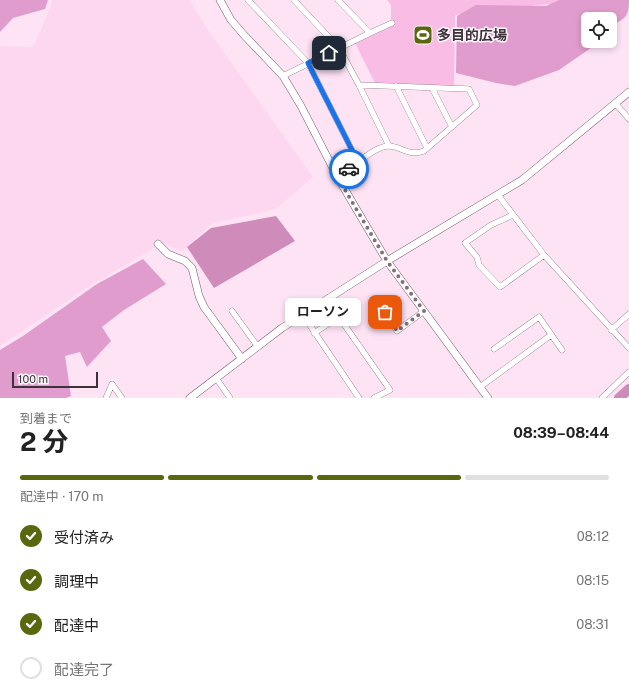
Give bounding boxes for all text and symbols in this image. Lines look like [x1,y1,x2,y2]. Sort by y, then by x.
map controls [581,12,617,48]
button: locate [581,12,617,48]
sports icon: 多目的広場 [412,24,434,46]
place label: 多目的広場 [437,27,507,43]
pin [312,36,346,70]
icon: home [318,42,340,64]
courier [329,149,369,189]
icon: car [338,158,360,180]
pin [368,295,402,329]
callout: ローソン [285,298,361,326]
icon: bag [374,301,396,323]
text: ローソン [297,304,349,319]
scale bar [12,370,98,389]
text: 100 m [18,373,48,385]
text: 到着まで [20,411,72,426]
text: 08:39–08:44 [513,424,609,441]
text: 2 分 [20,426,68,457]
text: 配達中 · 170 m [20,489,103,504]
icon: check [20,525,42,547]
text: 受付済み [54,529,114,546]
text: 08:12 [577,529,609,544]
icon: check [20,569,42,591]
text: 調理中 [54,573,99,590]
text: 08:15 [576,573,609,588]
icon: check [20,613,42,635]
text: 配達中 [54,617,99,634]
text: 08:31 [576,617,609,632]
text: 配達完了 [54,661,114,678]

